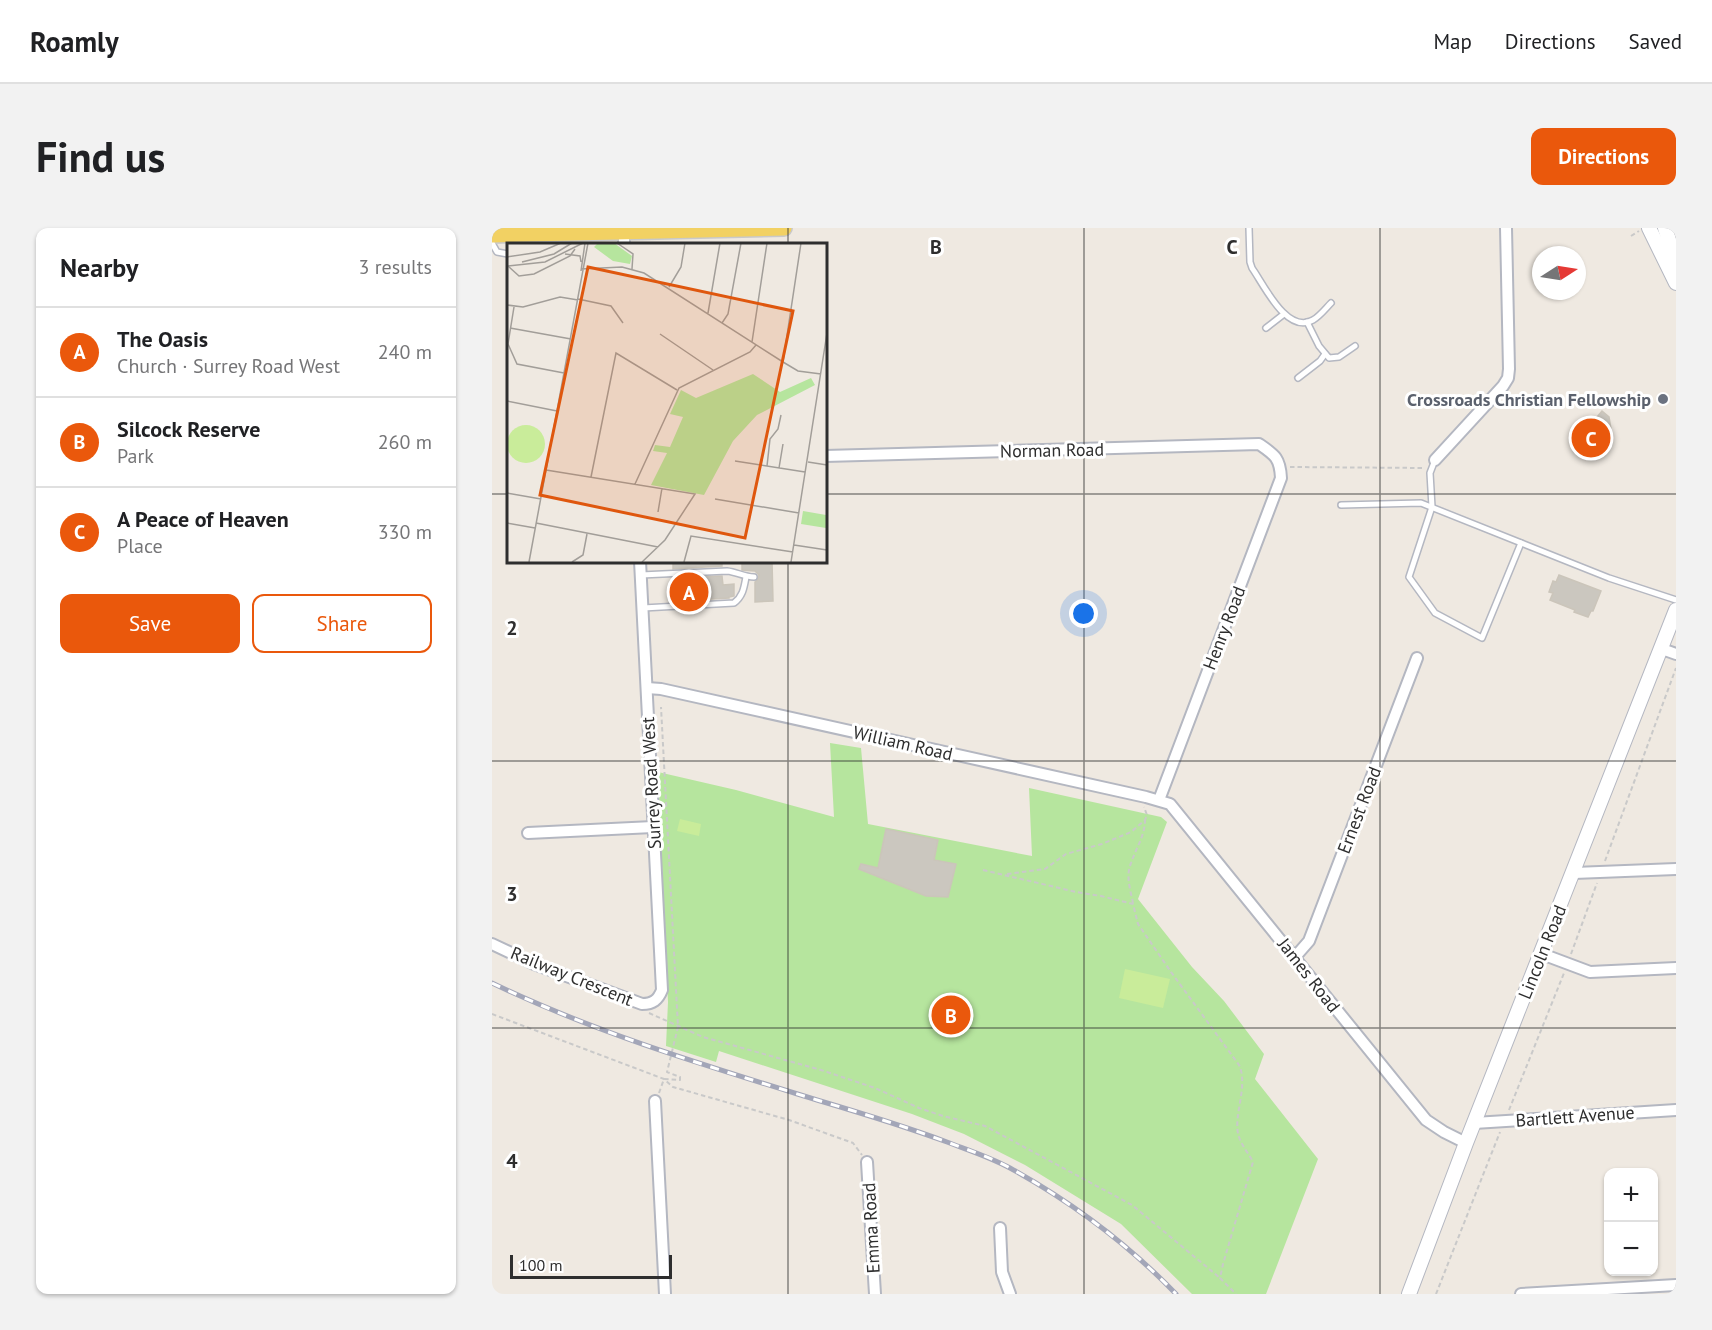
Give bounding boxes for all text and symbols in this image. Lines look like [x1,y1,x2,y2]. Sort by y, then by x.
text: Roamly [30,23,119,60]
text: Map [1433,28,1472,55]
text: Directions [1505,28,1596,55]
text: Saved [1629,28,1682,55]
button: Directions [1531,128,1676,185]
text: Find us [36,129,165,184]
text: B [930,234,942,260]
text: C [1226,234,1238,260]
inset map [507,243,826,562]
north arrow [1532,246,1586,300]
text: Nearby [60,251,138,284]
text: 3 results [359,254,432,280]
text: The Oasis [117,325,208,353]
text: A [73,339,86,365]
text: 240 m [378,339,432,365]
text: Church · Surrey Road West [117,353,340,379]
place label: Crossroads Christian Fellowship [1407,388,1651,411]
marker: Crossroads Christian Fellowship [1656,392,1670,406]
text: Silcock Reserve [117,415,260,443]
pin: C [1572,416,1610,460]
text: B [74,429,85,455]
text: 260 m [378,429,432,455]
street label: Norman Road [1000,438,1104,462]
text: Park [117,443,154,469]
text: A Peace of Heaven [117,505,289,533]
text: C [74,519,85,545]
text: 330 m [378,519,432,545]
text: Place [117,533,163,559]
pin: A [670,570,708,614]
street label: Henry Road [1198,583,1250,673]
button: Save [60,594,240,653]
button: Share [252,594,432,653]
your location [1069,599,1098,628]
text: 2 [506,615,518,641]
street label: Surrey Road West [636,716,666,850]
street label: William Road [851,720,955,766]
street label: Ernest Road [1332,763,1386,857]
text: 3 [506,881,518,907]
street label: Lincoln Road [1513,902,1571,1002]
street label: James Road [1272,932,1345,1017]
street label: Railway Crescent [507,941,637,1011]
pin: B [932,992,970,1038]
street label: Bartlett Avenue [1515,1100,1635,1132]
text: 4 [506,1148,518,1174]
map controls [1604,1168,1658,1276]
button: + [1604,1168,1658,1222]
street label: Emma Road [857,1182,885,1274]
button: − [1604,1222,1658,1276]
scale bar [510,1252,672,1280]
text: 100 m [519,1255,562,1275]

